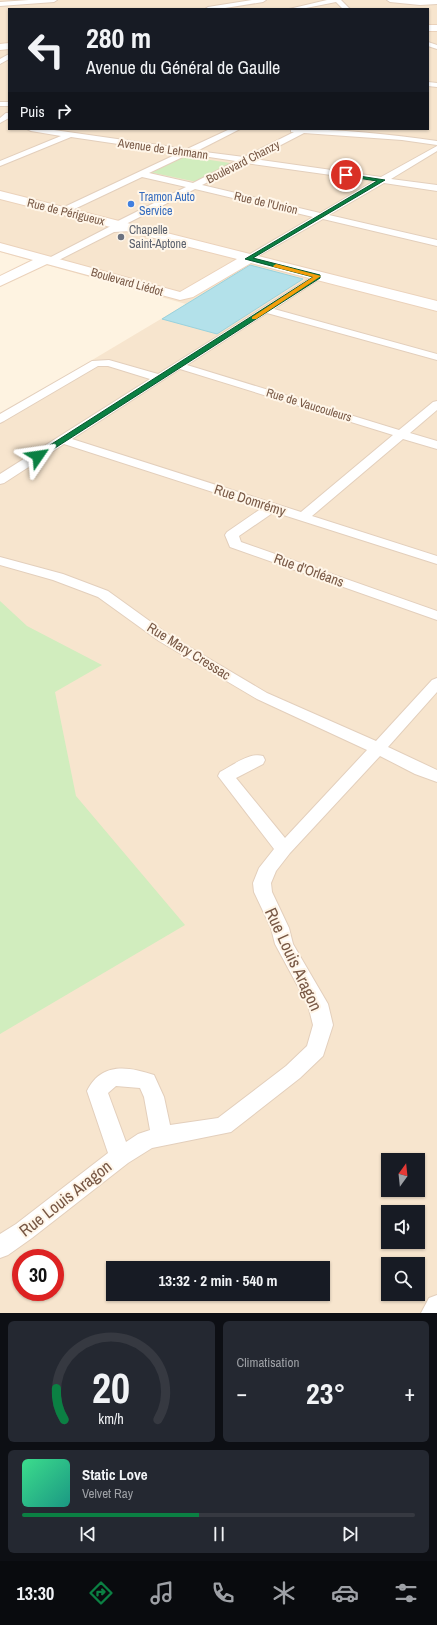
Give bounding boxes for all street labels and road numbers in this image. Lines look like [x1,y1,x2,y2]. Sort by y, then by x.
street label: Avenue de Lehmann [116,135,209,163]
street label: Boulevard Chanzy [204,137,283,187]
street label: Rue de l'Union [233,188,299,218]
street label: Rue de Périgueux [26,195,106,229]
street label: Boulevard Liédot [89,264,165,300]
street label: Rue de Vaucouleurs [264,384,354,426]
street label: Rue Domrémy [212,480,288,520]
street label: Rue d'Orléans [272,549,347,591]
street label: Rue Mary Cressac [144,618,234,684]
street label: Rue Louis Aragon [260,904,328,1014]
street label: Rue Louis Aragon [14,1155,116,1241]

